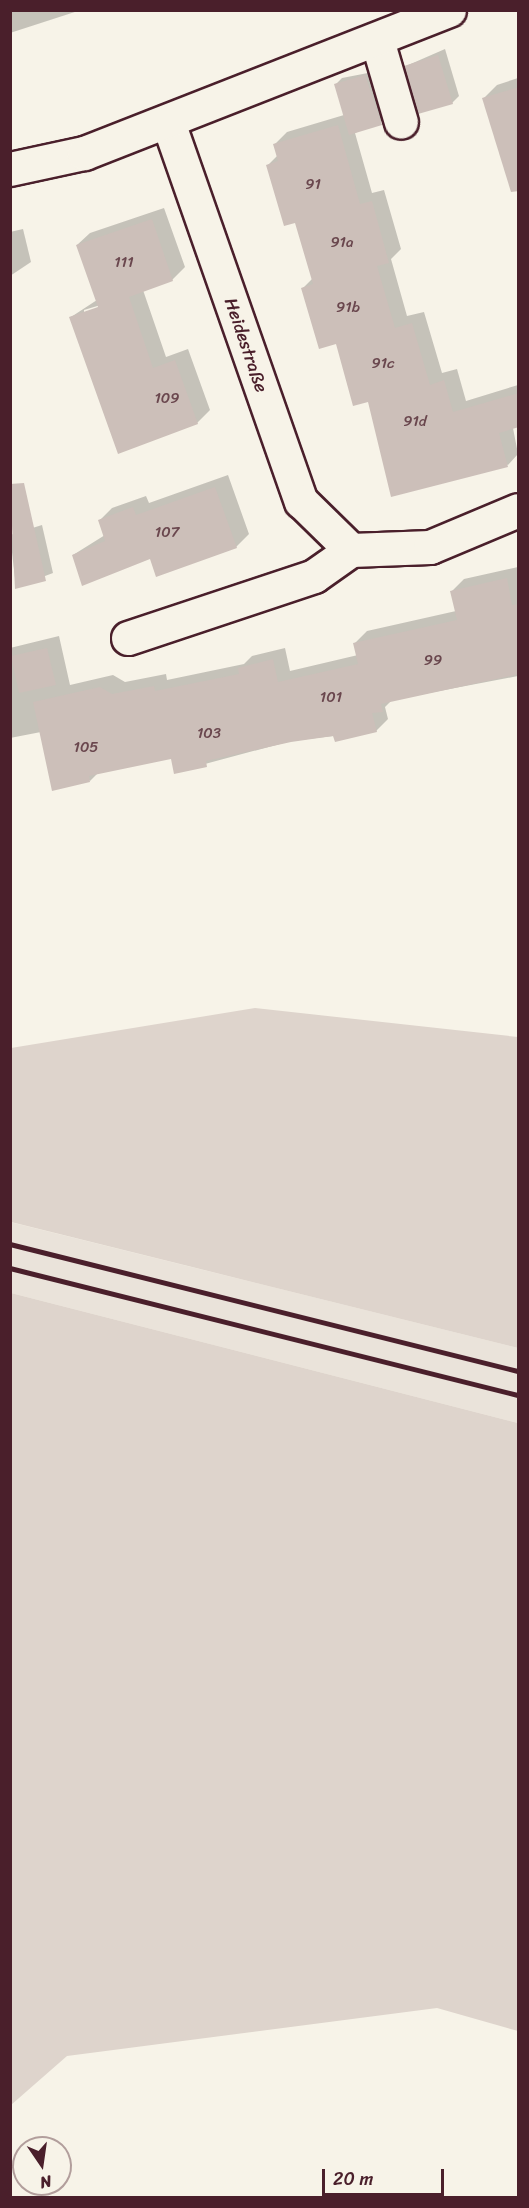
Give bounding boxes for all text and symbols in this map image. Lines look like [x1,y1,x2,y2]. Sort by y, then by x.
house number: 91 [305,176,321,194]
house number: 91a [330,234,354,252]
house number: 111 [114,254,134,272]
street label: Heidestraße [220,295,272,395]
house number: 91b [336,299,360,317]
house number: 91c [371,355,395,373]
house number: 109 [154,390,180,408]
house number: 91d [403,413,427,431]
house number: 107 [155,524,179,542]
house number: 99 [424,652,442,670]
house number: 101 [320,689,342,707]
house number: 103 [197,725,221,743]
house number: 105 [73,739,99,757]
north arrow [12,2136,72,2196]
scale bar [325,2157,446,2195]
text: 20 m [333,2163,373,2195]
text: N [37,2167,54,2197]

